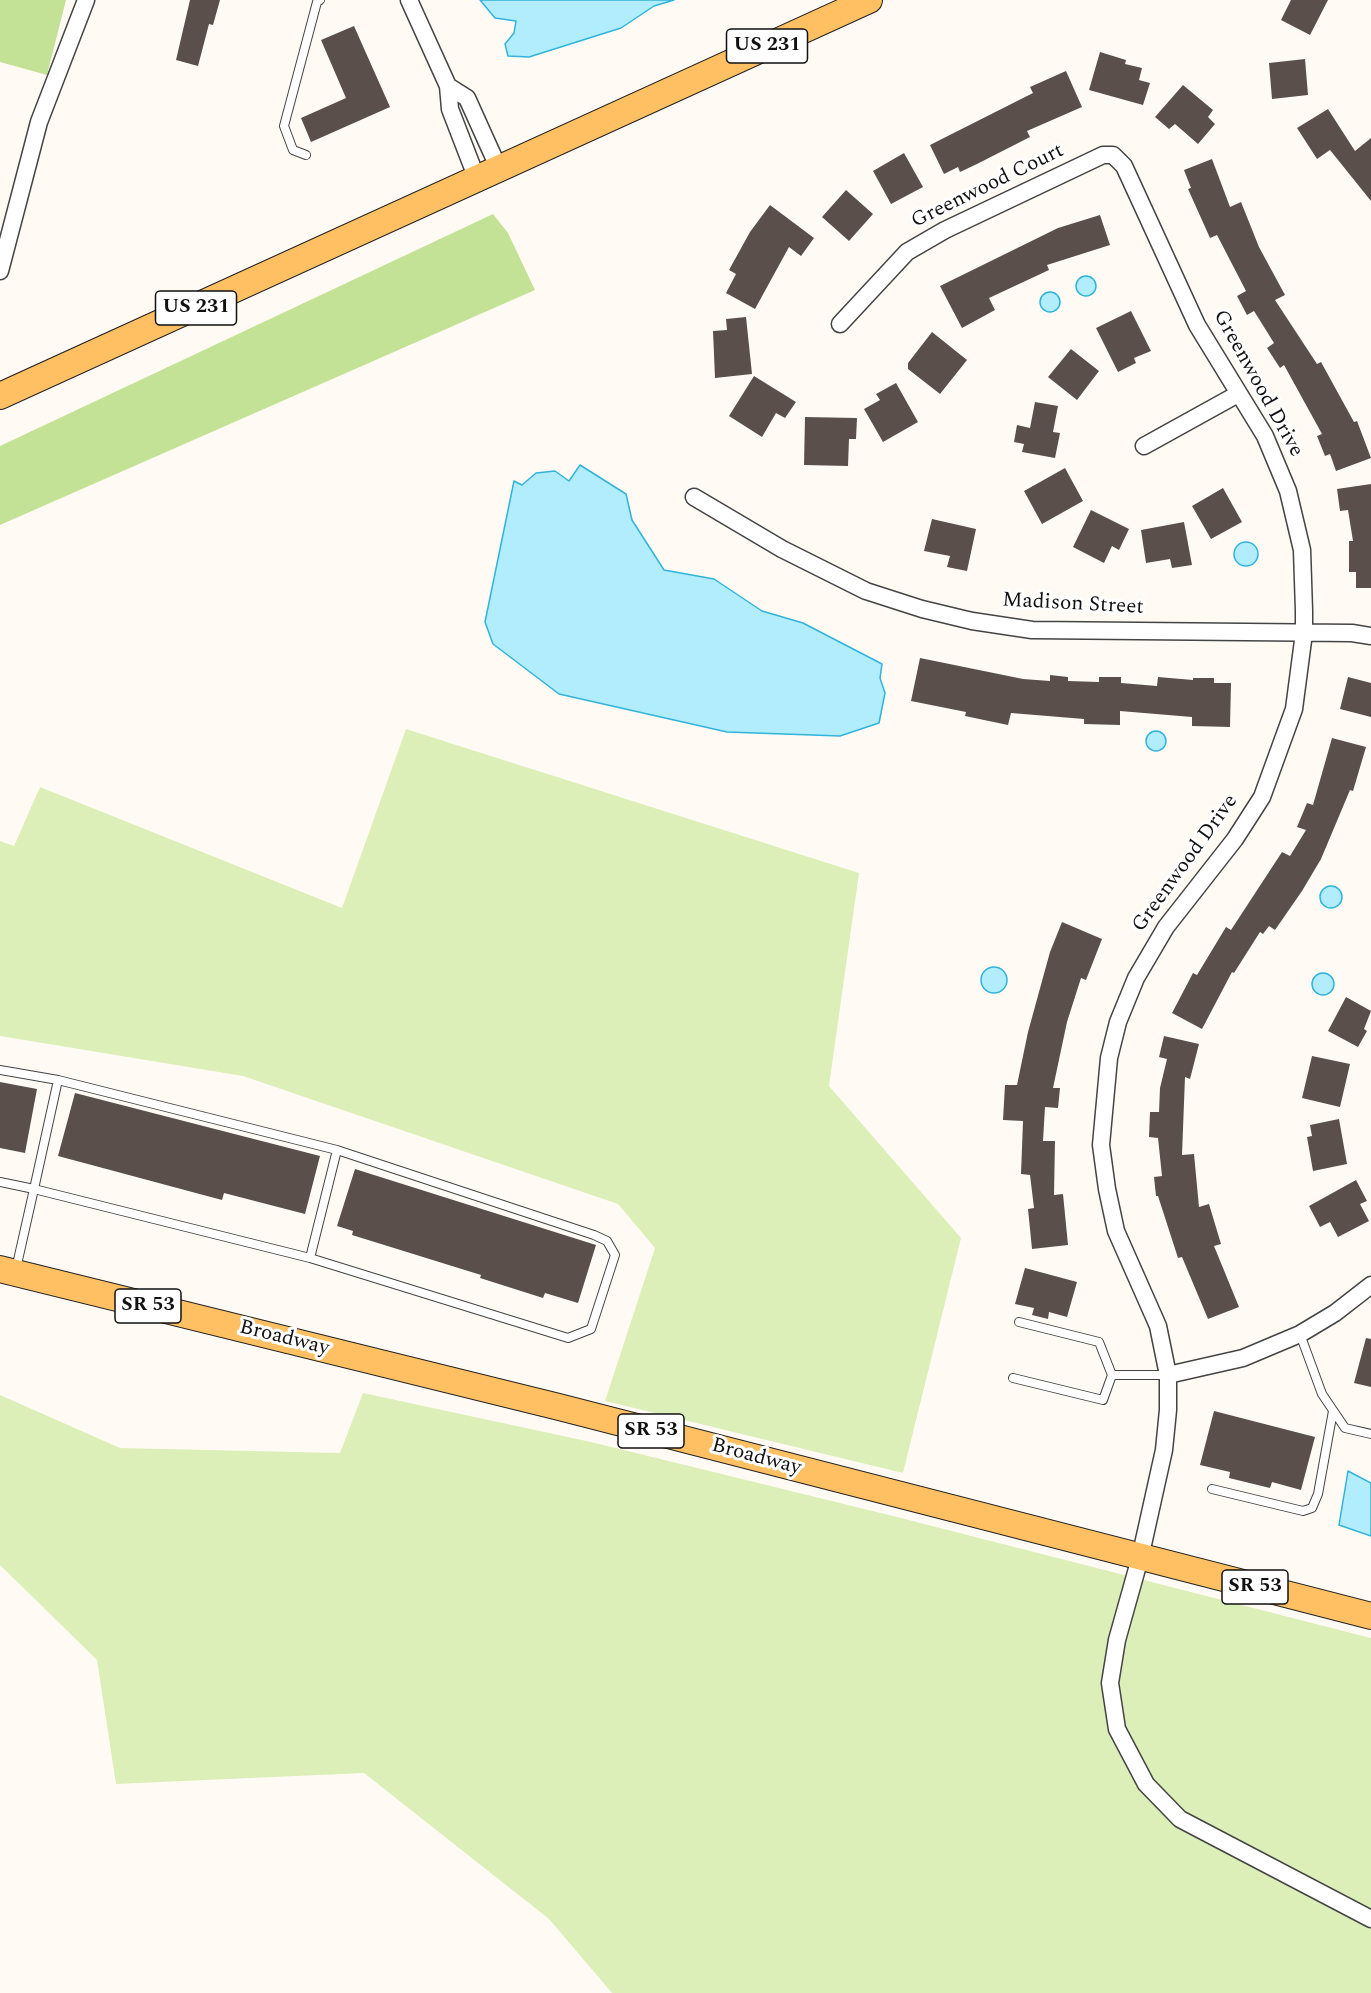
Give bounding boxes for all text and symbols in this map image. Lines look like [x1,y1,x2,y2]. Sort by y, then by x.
road number: US 231 [726,29,807,63]
street label: Greenwood Court [908,139,1068,235]
road number: US 231 [156,291,236,325]
street label: Greenwood Drive [1206,306,1308,462]
street label: Madison Street [1002,589,1144,621]
street label: Greenwood Drive [1128,790,1244,938]
road number: SR 53 [115,1289,181,1323]
street label: Broadway [236,1316,332,1362]
road number: SR 53 [618,1414,684,1448]
street label: Broadway [708,1434,804,1482]
road number: SR 53 [1222,1570,1288,1604]

